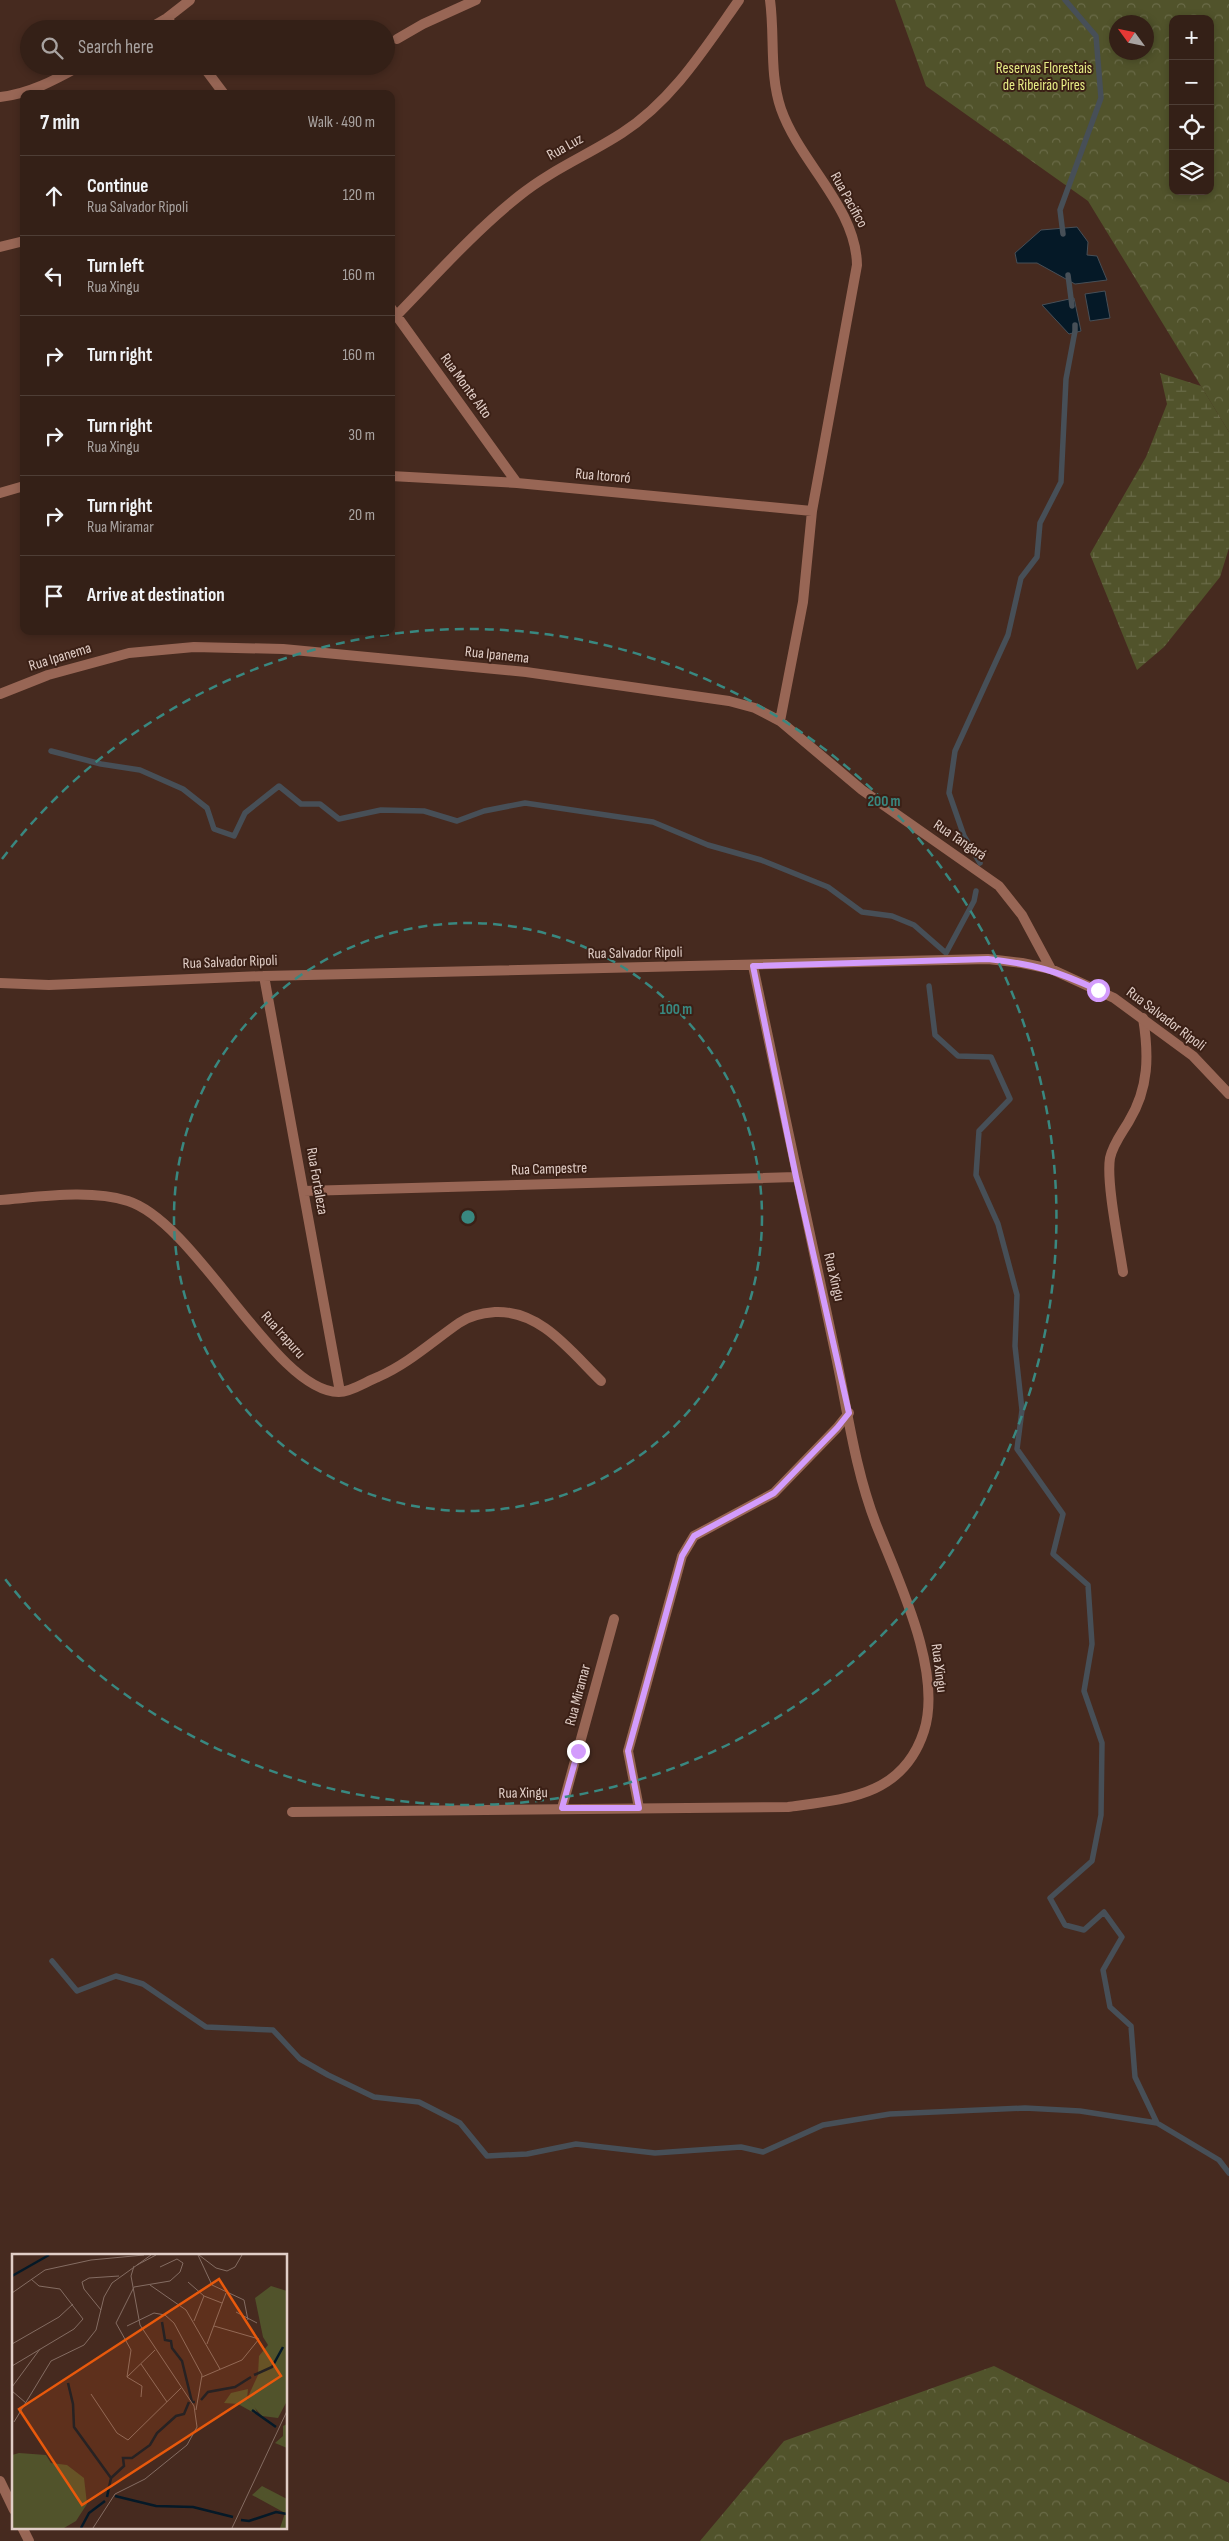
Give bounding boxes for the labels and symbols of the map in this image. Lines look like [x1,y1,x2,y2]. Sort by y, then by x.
north arrow [1109,15,1154,60]
park label: Reservas Florestais de Ribeirão Pires [996,59,1092,95]
street label: Rua Luz [544,129,587,165]
street label: Rua Pacifico [826,169,872,231]
street label: Rua Monte Alto [436,350,496,422]
street label: Rua Itororó [574,464,632,488]
street label: Rua Ipanema [27,638,94,675]
street label: Rua Ipanema [464,642,530,668]
text: 200 m [867,792,901,811]
street label: Rua Tangará [930,815,990,865]
street label: Rua Salvador Ripoli [587,943,683,963]
street label: Rua Salvador Ripoli [182,951,278,973]
route start [1087,979,1110,1002]
street label: Rua Salvador Ripoli [1122,983,1210,1055]
text: 100 m [660,1000,692,1019]
street label: Rua Fortaleza [302,1146,332,1216]
street label: Rua Campestre [511,1158,587,1180]
centre of rings [459,1208,477,1226]
street label: Rua Xingu [819,1251,849,1303]
street label: Rua Irapuru [257,1307,309,1363]
street label: Rua Xingu [927,1642,951,1694]
street label: Rua Miramar [561,1662,595,1728]
route end [567,1740,590,1763]
street label: Rua Xingu [498,1783,548,1803]
inset map [12,2254,288,2528]

